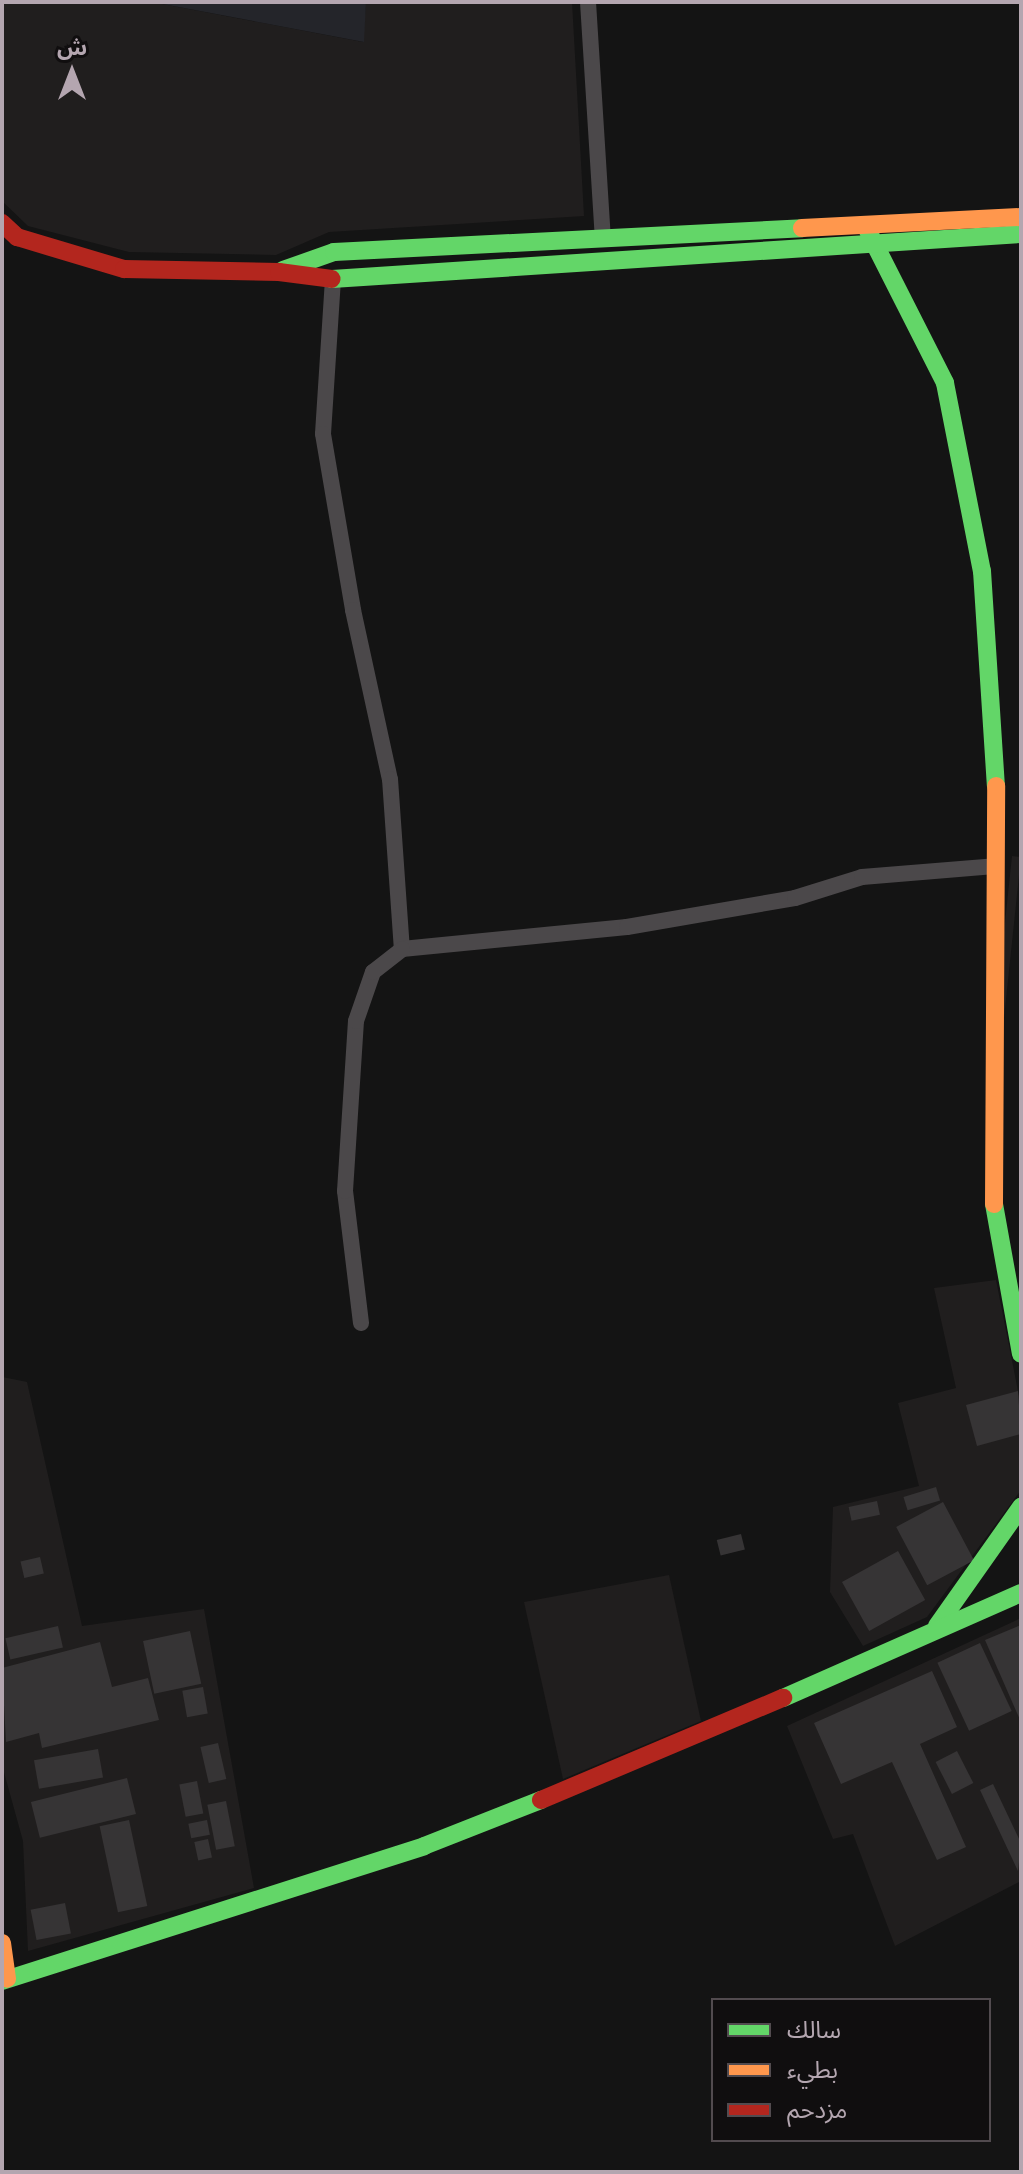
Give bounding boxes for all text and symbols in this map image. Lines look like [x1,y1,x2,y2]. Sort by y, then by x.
north arrow [32,32,112,112]
text: ش [57,35,87,60]
legend [711,1998,991,2142]
text: سالك [787,2016,841,2044]
text: بطيء [787,2056,838,2084]
text: مزدحم [787,2096,847,2124]

